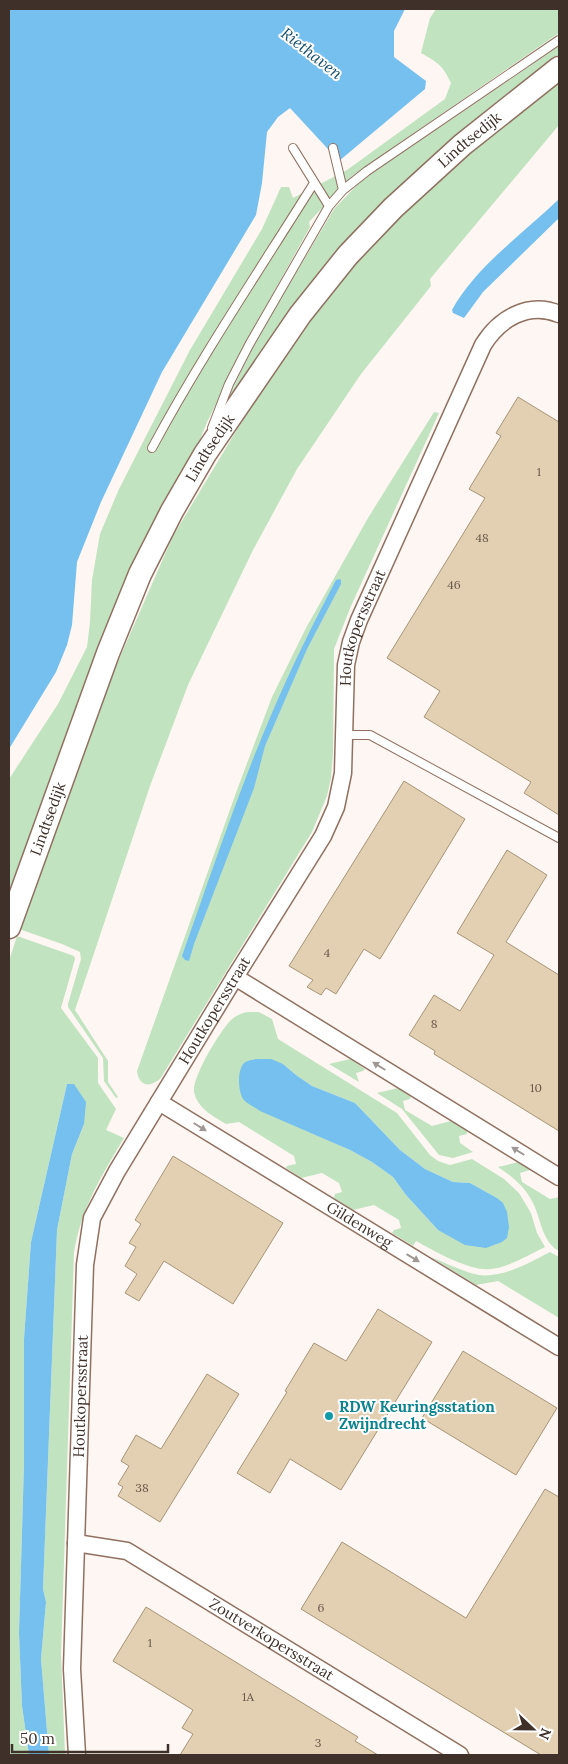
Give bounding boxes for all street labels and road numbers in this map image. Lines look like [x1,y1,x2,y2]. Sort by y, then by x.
street label: Lindtsedijk [434,108,505,171]
street label: Lindtsedijk [181,410,239,485]
street label: Houtkopersstraat [335,566,390,686]
street label: Lindtsedijk [26,779,70,858]
street label: Houtkopersstraat [174,953,254,1068]
street label: Gildenweg [323,1197,397,1252]
street label: Houtkopersstraat [69,1335,92,1458]
street label: Zoutverkopersstraat [206,1594,338,1685]

